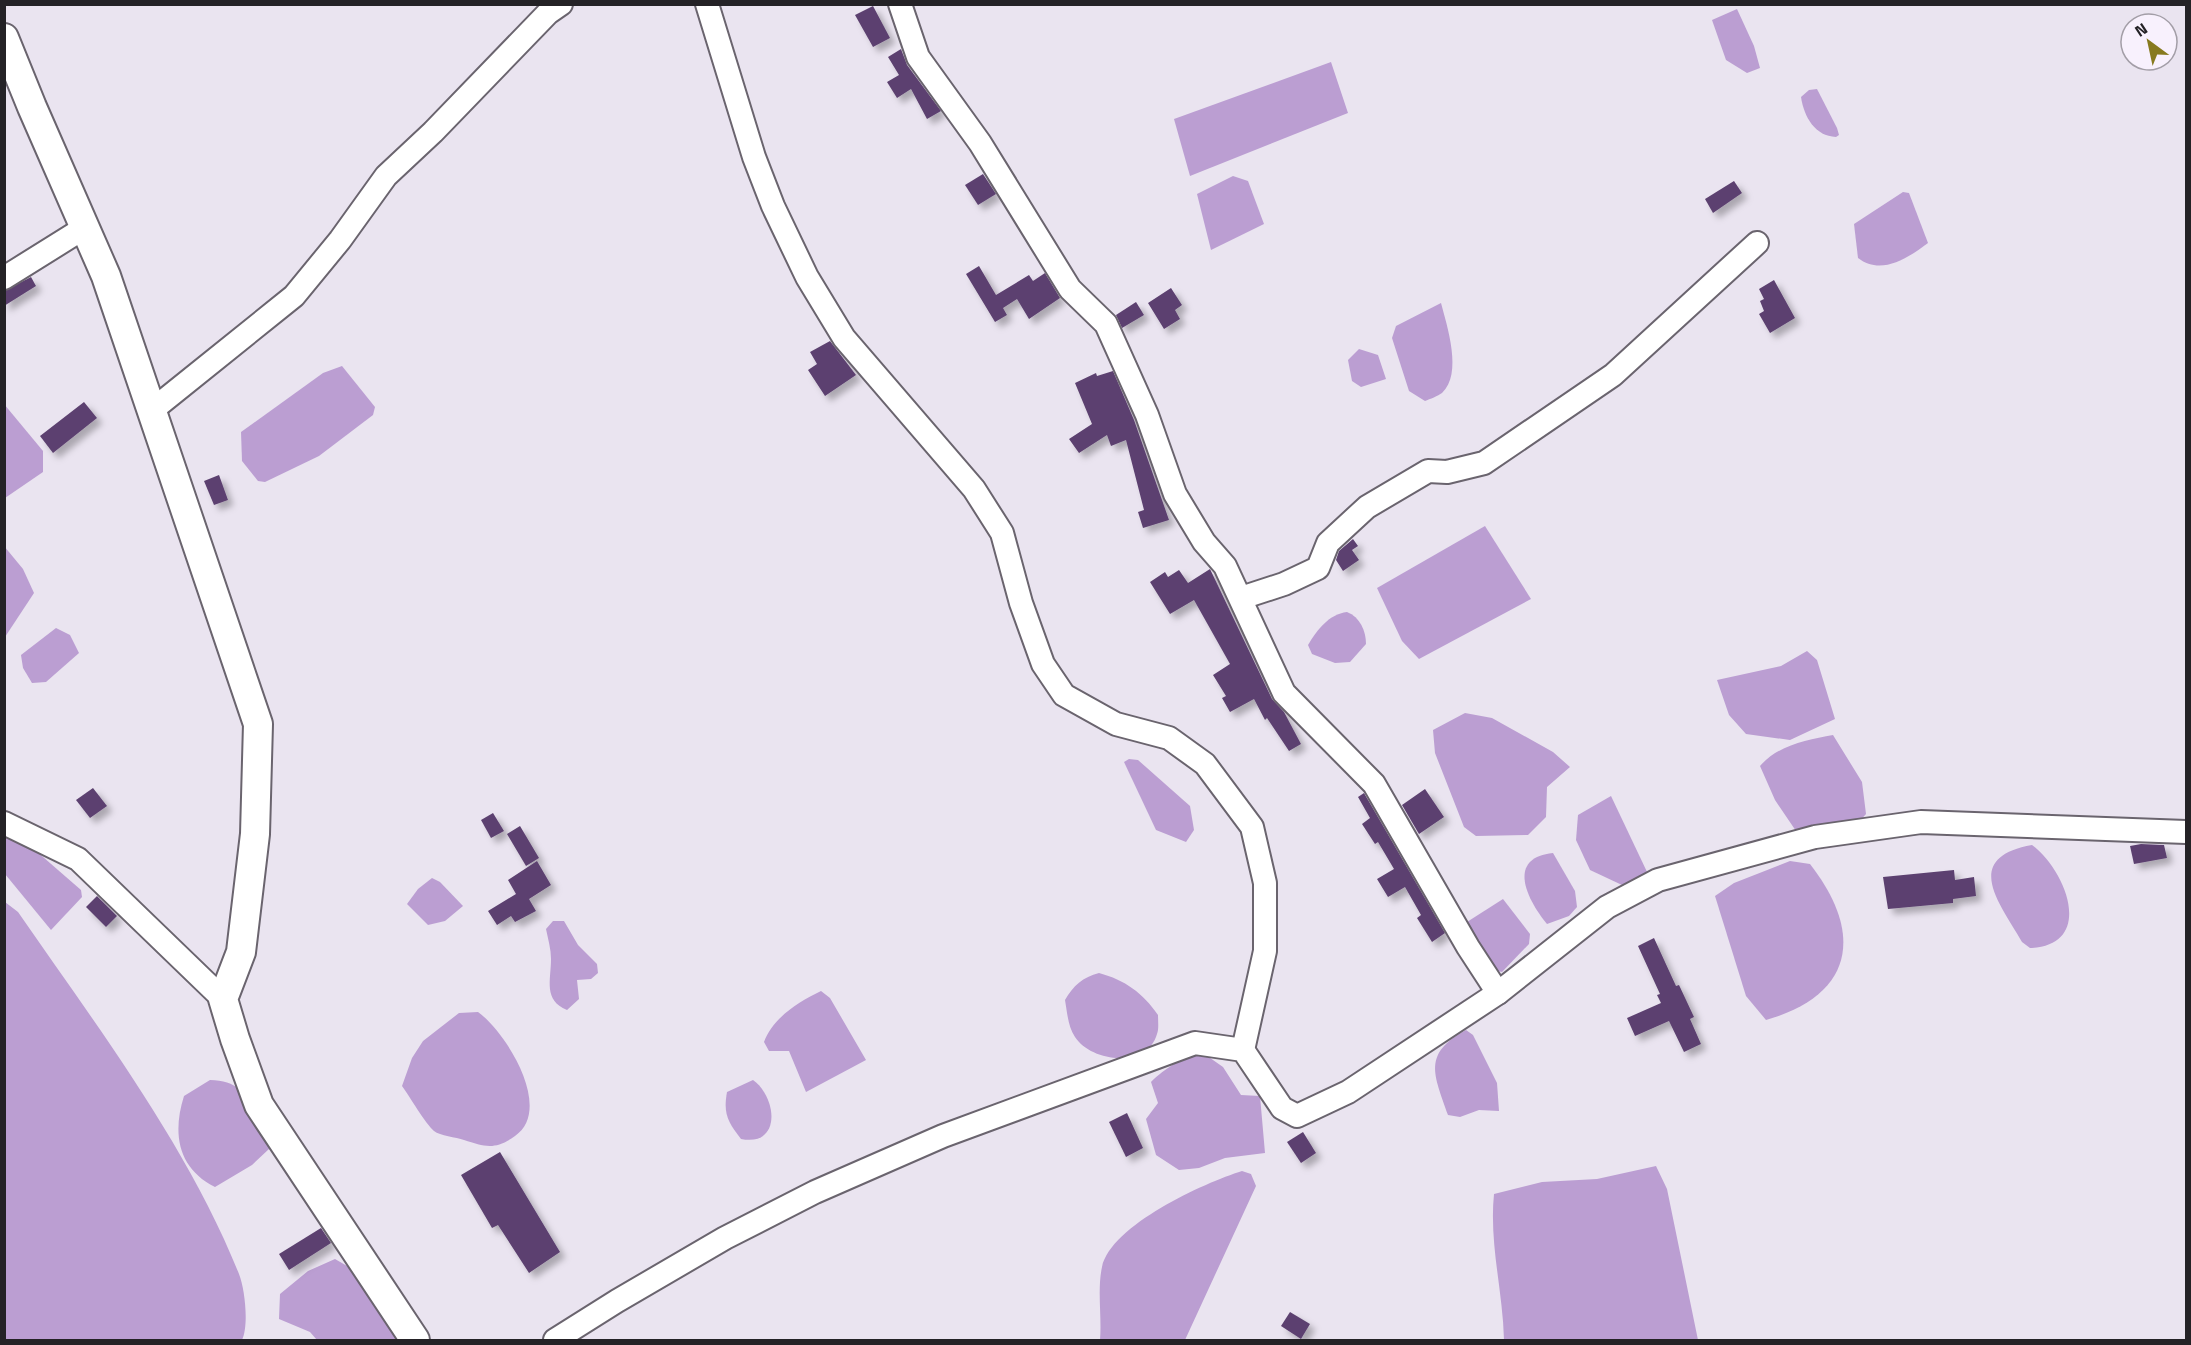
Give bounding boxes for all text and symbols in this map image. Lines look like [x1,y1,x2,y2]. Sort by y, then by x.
north arrow [2119,12,2179,72]
text: N [2130,16,2152,43]

